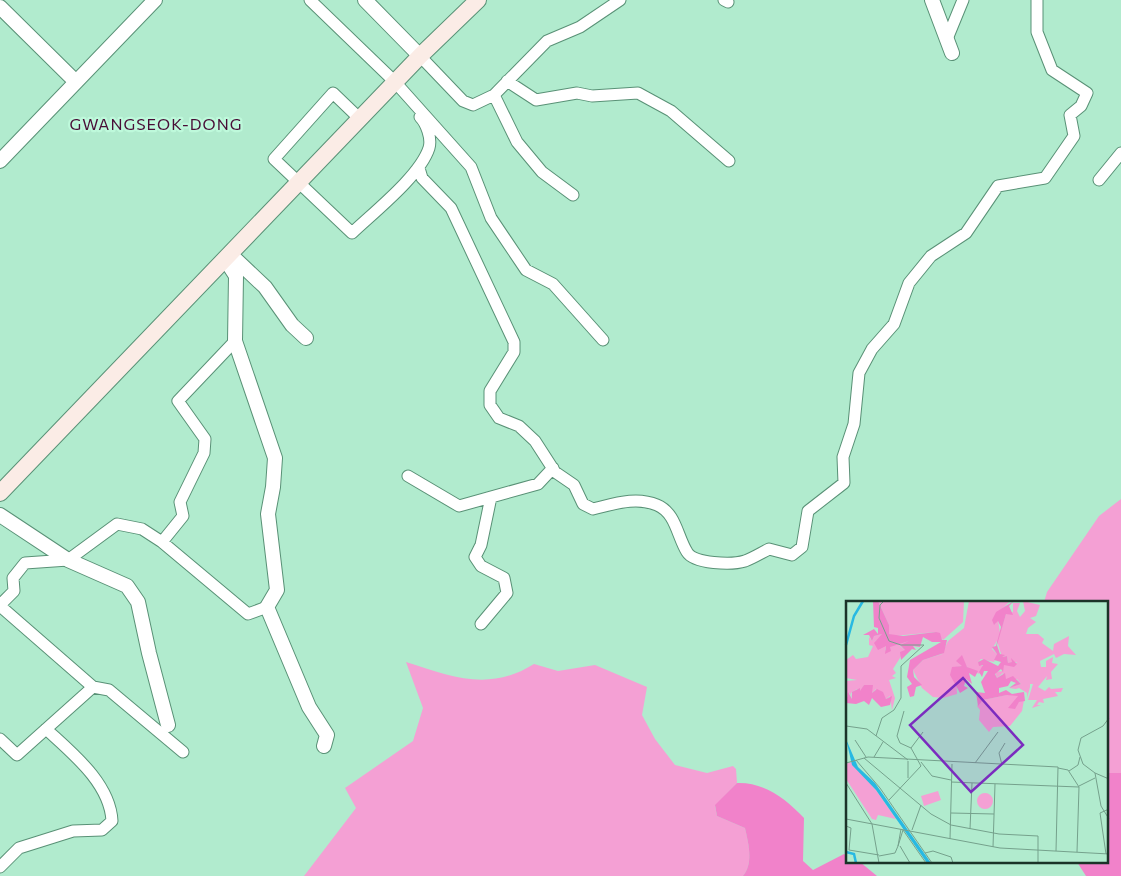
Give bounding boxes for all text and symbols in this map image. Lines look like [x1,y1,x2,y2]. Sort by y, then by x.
district label: GWANGSEOK-DONG [70,114,242,133]
inset map [846,601,1108,864]

